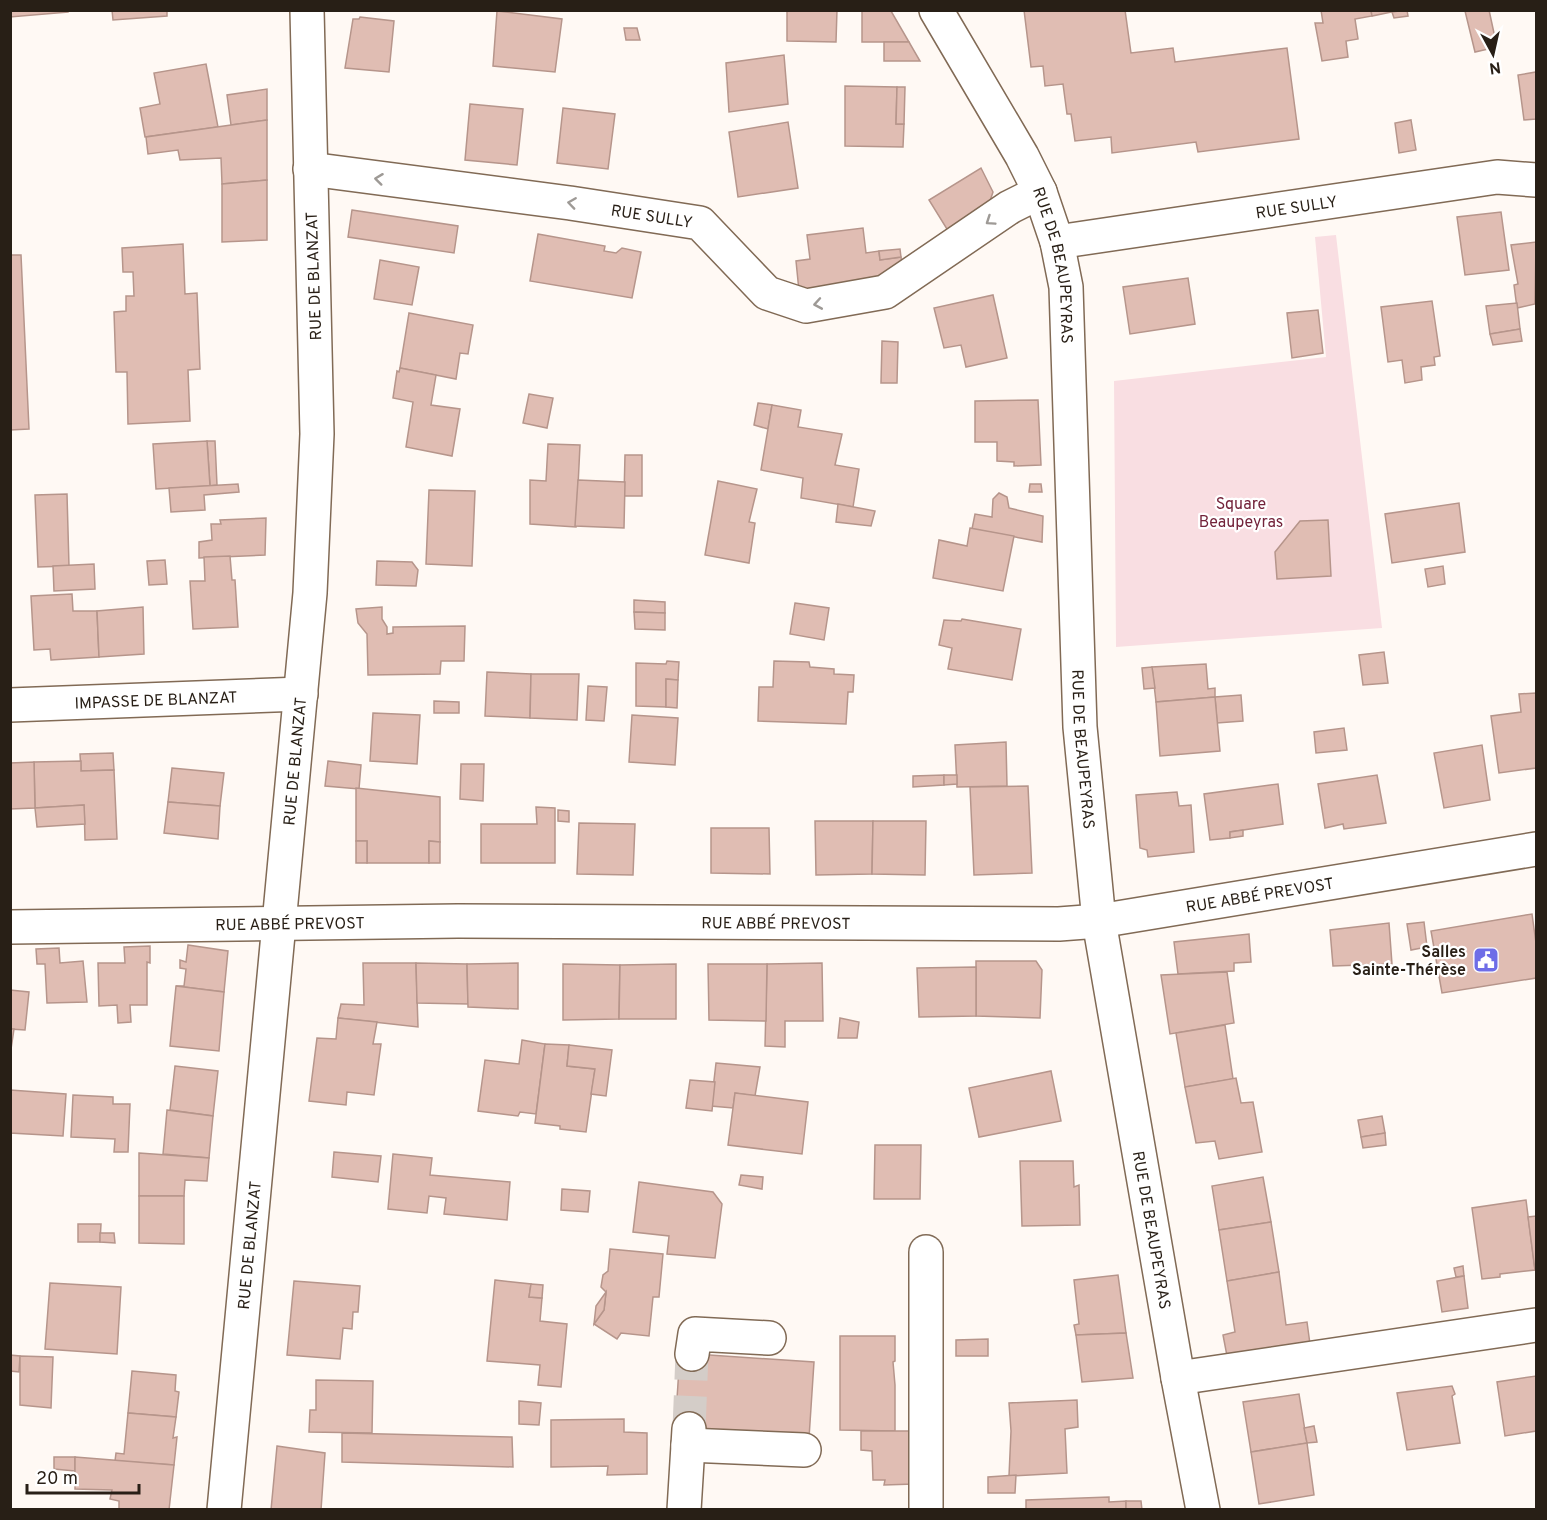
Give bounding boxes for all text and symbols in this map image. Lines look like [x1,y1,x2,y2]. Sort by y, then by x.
north arrow [1463,24,1523,84]
text: N [1488,56,1502,78]
one-way arrow [374,173,383,185]
street label: RUE DE BEAUPEYRAS [1027,185,1076,344]
street label: RUE SULLY [1255,193,1339,225]
one-way arrow [568,198,577,210]
street label: RUE SULLY [609,201,694,234]
street label: RUE DE BLANZAT [303,211,327,341]
one-way arrow [985,214,996,225]
one-way arrow [813,297,822,309]
park label: Square Beaupeyras [1199,495,1283,533]
street label: RUE DE BEAUPEYRAS [1066,669,1098,830]
street label: IMPASSE DE BLANZAT [74,688,238,715]
street label: RUE DE BLANZAT [280,696,312,827]
street label: RUE ABBÉ PREVOST [1185,874,1335,919]
street label: RUE ABBÉ PREVOST [215,913,365,936]
street label: RUE ABBÉ PREVOST [701,913,851,935]
place label: Salles Sainte-Thérèse [1352,943,1466,981]
public building icon: Salles Sainte-Thérèse [1471,945,1501,975]
street label: RUE DE BEAUPEYRAS [1127,1150,1174,1311]
street label: RUE DE BLANZAT [235,1180,267,1310]
scale bar [27,1457,140,1495]
text: 20 m [36,1468,78,1491]

